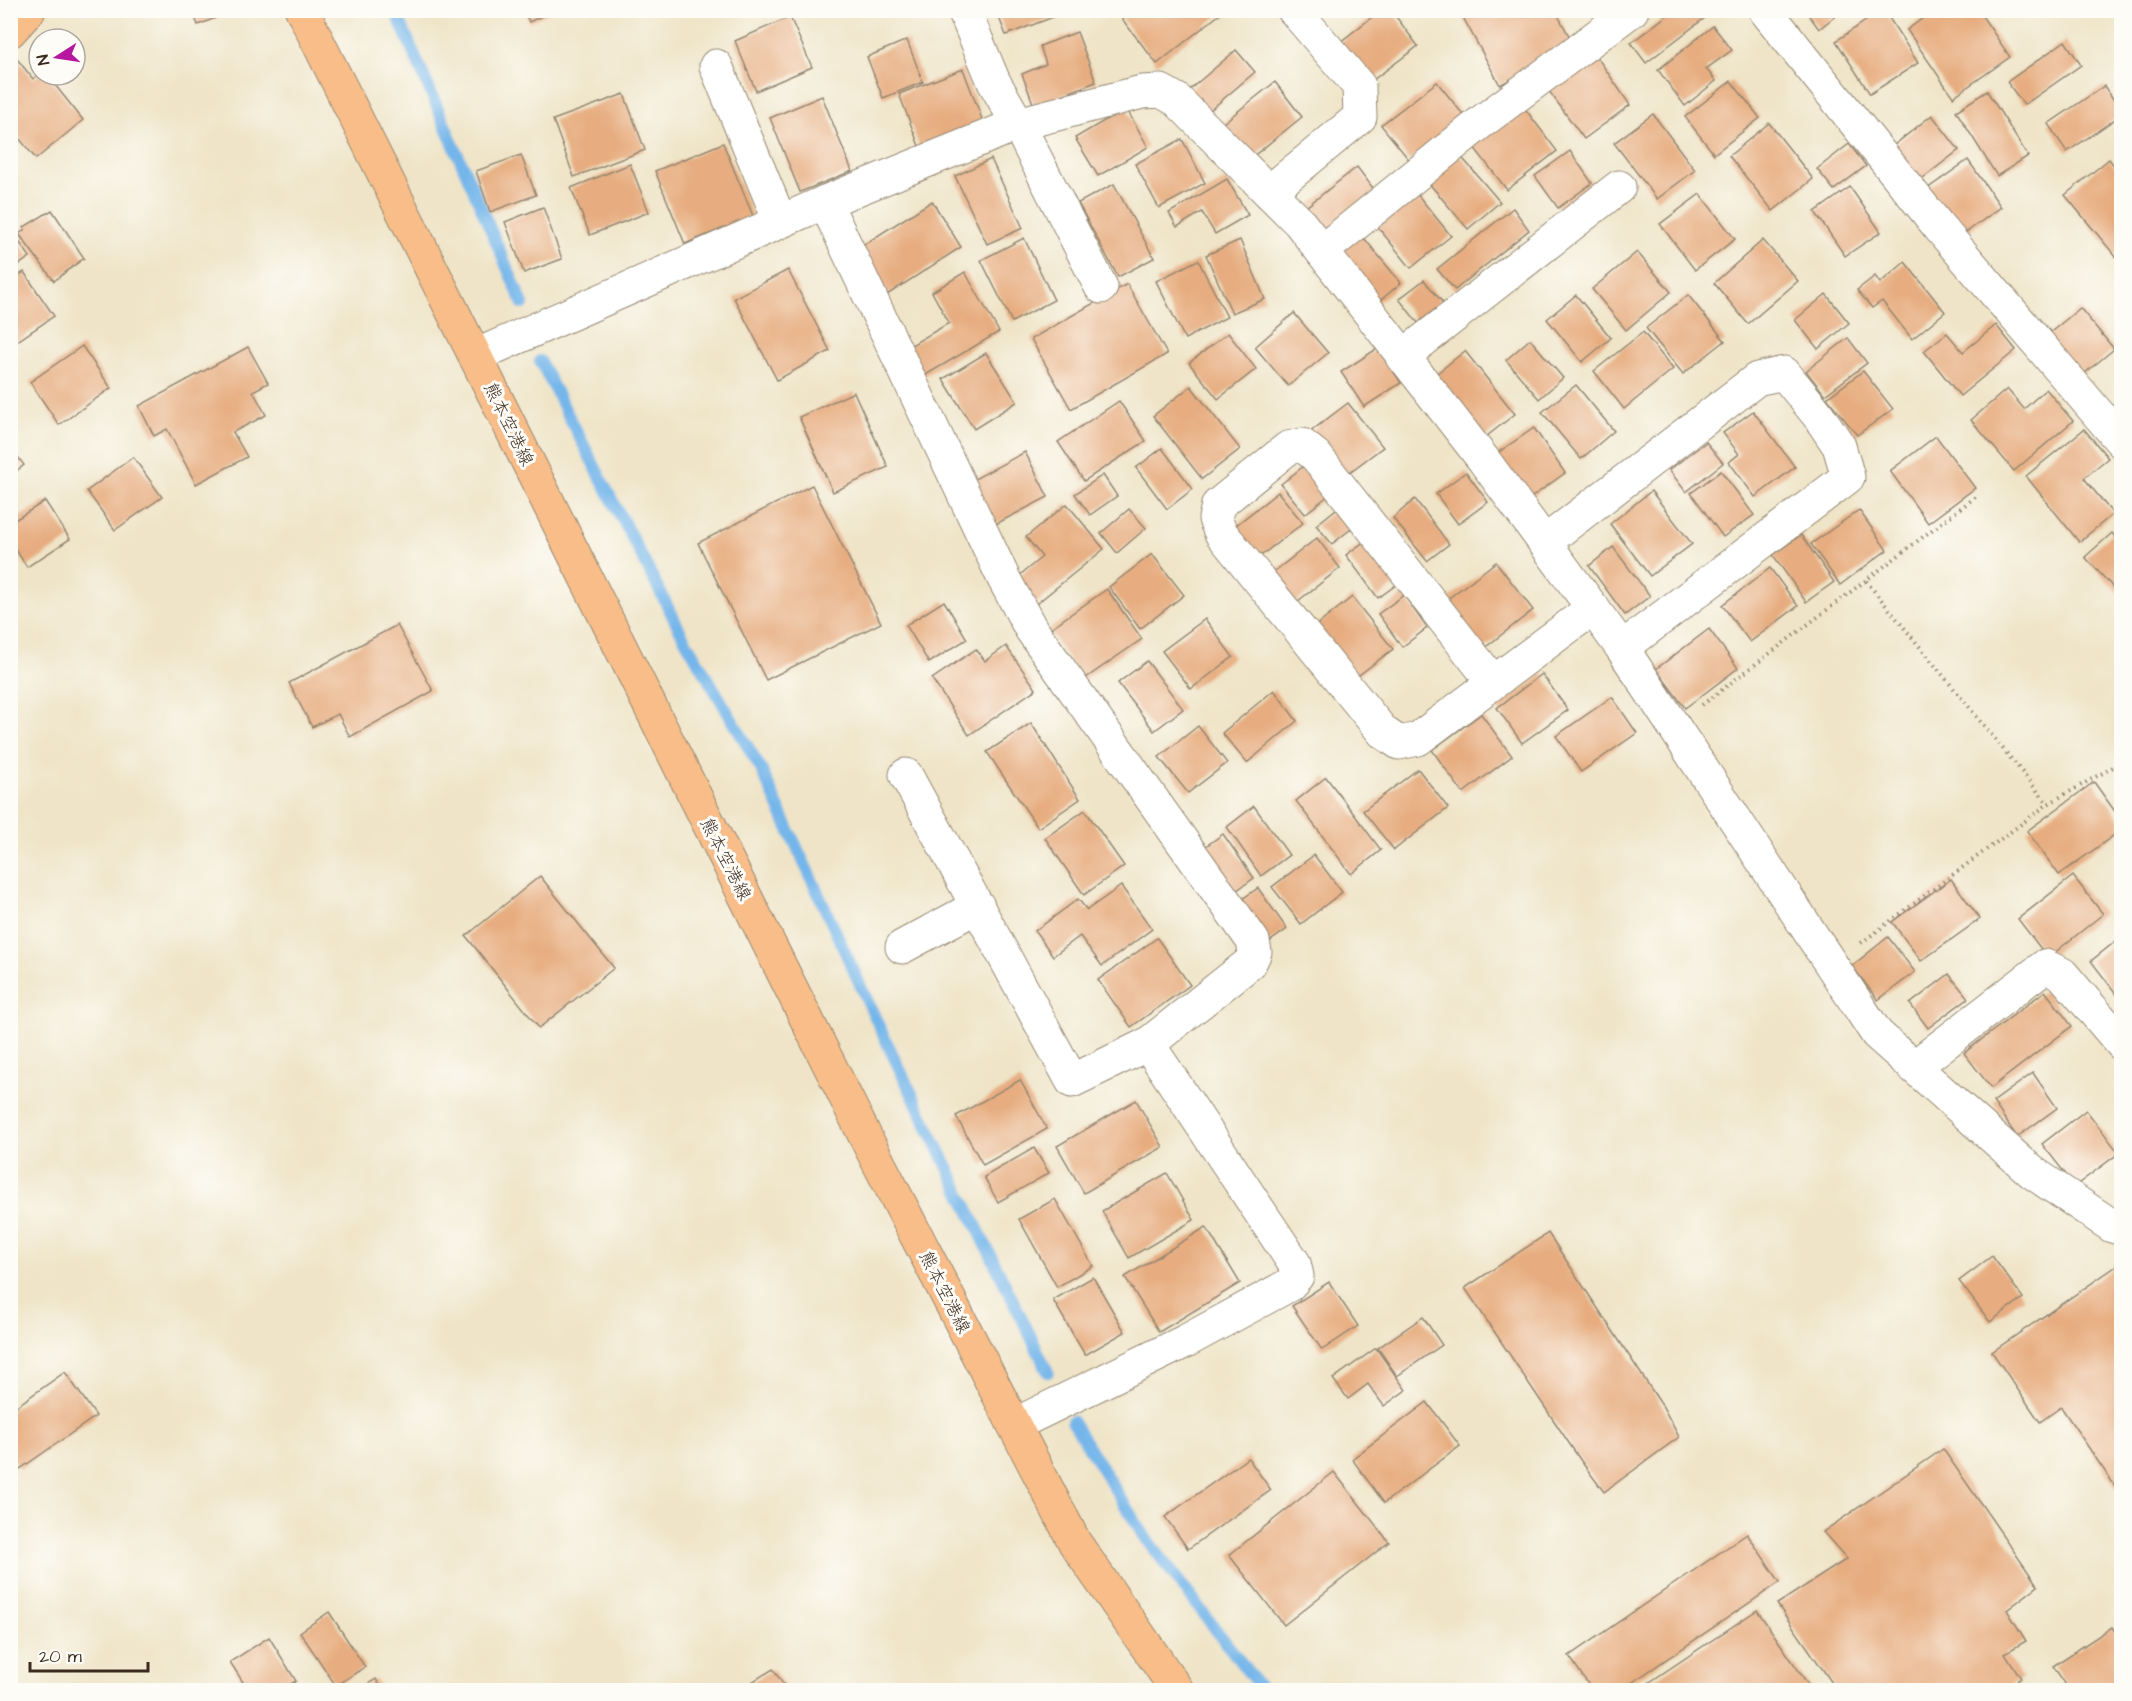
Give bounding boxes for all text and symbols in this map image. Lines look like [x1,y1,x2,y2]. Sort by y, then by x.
north arrow [27,27,87,87]
text: N [32,53,55,67]
street label: 熊本空港線 [478,378,540,470]
street label: 熊本空港線 [694,813,757,905]
street label: 熊本空港線 [913,1246,976,1338]
scale bar [30,1635,148,1673]
text: 20 m [39,1644,82,1669]

